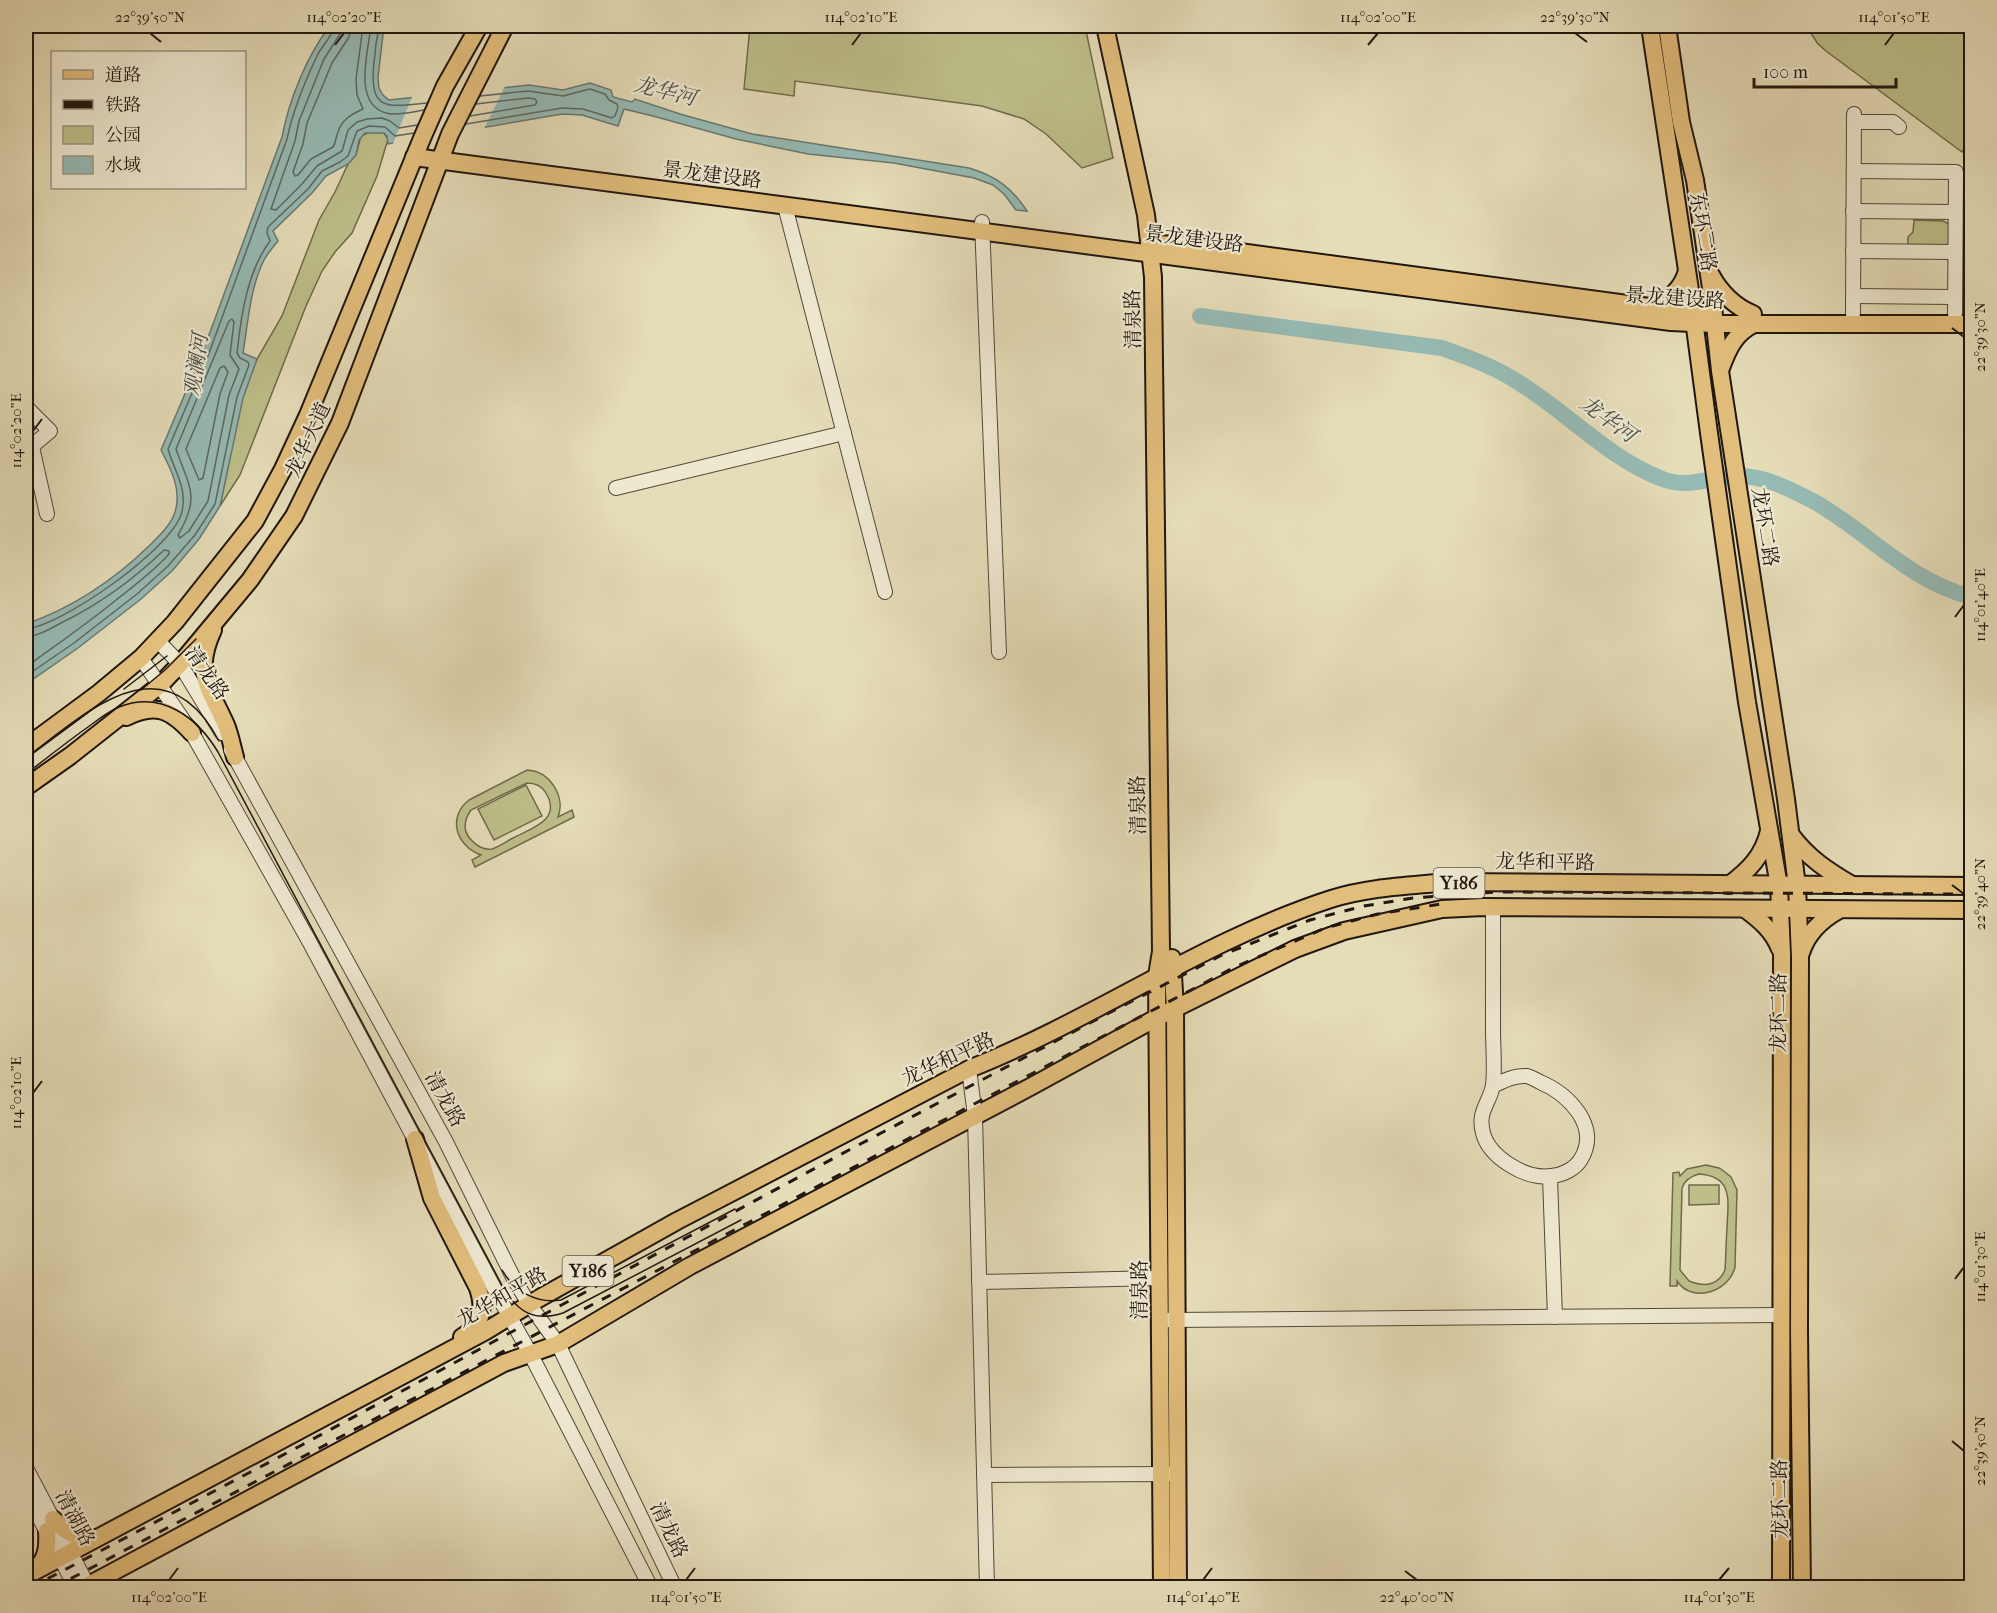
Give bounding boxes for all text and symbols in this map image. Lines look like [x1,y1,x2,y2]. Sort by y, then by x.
text: 22°39'50"N [115,8,186,26]
text: 114°02'20"E [306,8,382,26]
text: 114°02'10"E [825,8,897,26]
text: 114°02'00"E [1340,8,1416,26]
text: 22°39'30"N [1540,8,1610,26]
text: 114°01'50"E [1858,8,1930,26]
legend [51,51,246,189]
scale bar [1754,51,1896,89]
text: 100 m [1763,62,1808,83]
text: 道路 [105,65,141,86]
water label: 龙华河 [632,72,702,111]
text: 铁路 [105,95,141,116]
text: 公园 [105,125,141,146]
text: 水域 [105,155,141,176]
street label: 景龙建设路 [661,157,763,193]
street label: 东环二路 [1685,191,1721,273]
street label: 景龙建设路 [1143,221,1245,257]
street label: 景龙建设路 [1624,283,1726,313]
street label: 清泉路 [1121,289,1145,349]
text: 22°39'30"N [1971,302,1989,372]
water label: 观澜河 [180,328,213,398]
water label: 龙华河 [1575,391,1644,450]
text: 114°02'20"E [7,393,25,469]
street label: 龙华大道 [281,399,335,481]
street label: 龙环二路 [1747,486,1783,568]
text: 114°01'40"E [1971,568,1989,642]
street label: 清龙路 [180,642,234,704]
street label: 清泉路 [1126,775,1150,835]
street label: 龙华和平路 [1495,850,1595,874]
text: 22°39'40"N [1971,857,1989,930]
road number: Y186 [1434,868,1484,898]
street label: 龙环二路 [1767,973,1790,1053]
street label: 龙华和平路 [898,1027,998,1091]
text: 114°02'10"E [7,1057,25,1129]
street label: 清龙路 [420,1067,470,1131]
text: 114°01'30"E [1971,1231,1989,1303]
road number: Y186 [562,1256,614,1286]
street label: 清泉路 [1128,1260,1151,1320]
street label: 龙华和平路 [453,1262,551,1332]
text: 22°39'50"N [1971,1415,1989,1486]
street label: 龙环二路 [1768,1459,1792,1539]
street label: 清湖路 [51,1486,99,1550]
street label: 清龙路 [646,1498,692,1562]
text: 114°02'00"E [131,1588,207,1606]
text: 114°01'50"E [650,1588,722,1606]
text: 114°01'40"E [1166,1588,1240,1606]
text: 22°40'00"N [1379,1588,1455,1606]
text: 114°01'30"E [1683,1588,1755,1606]

